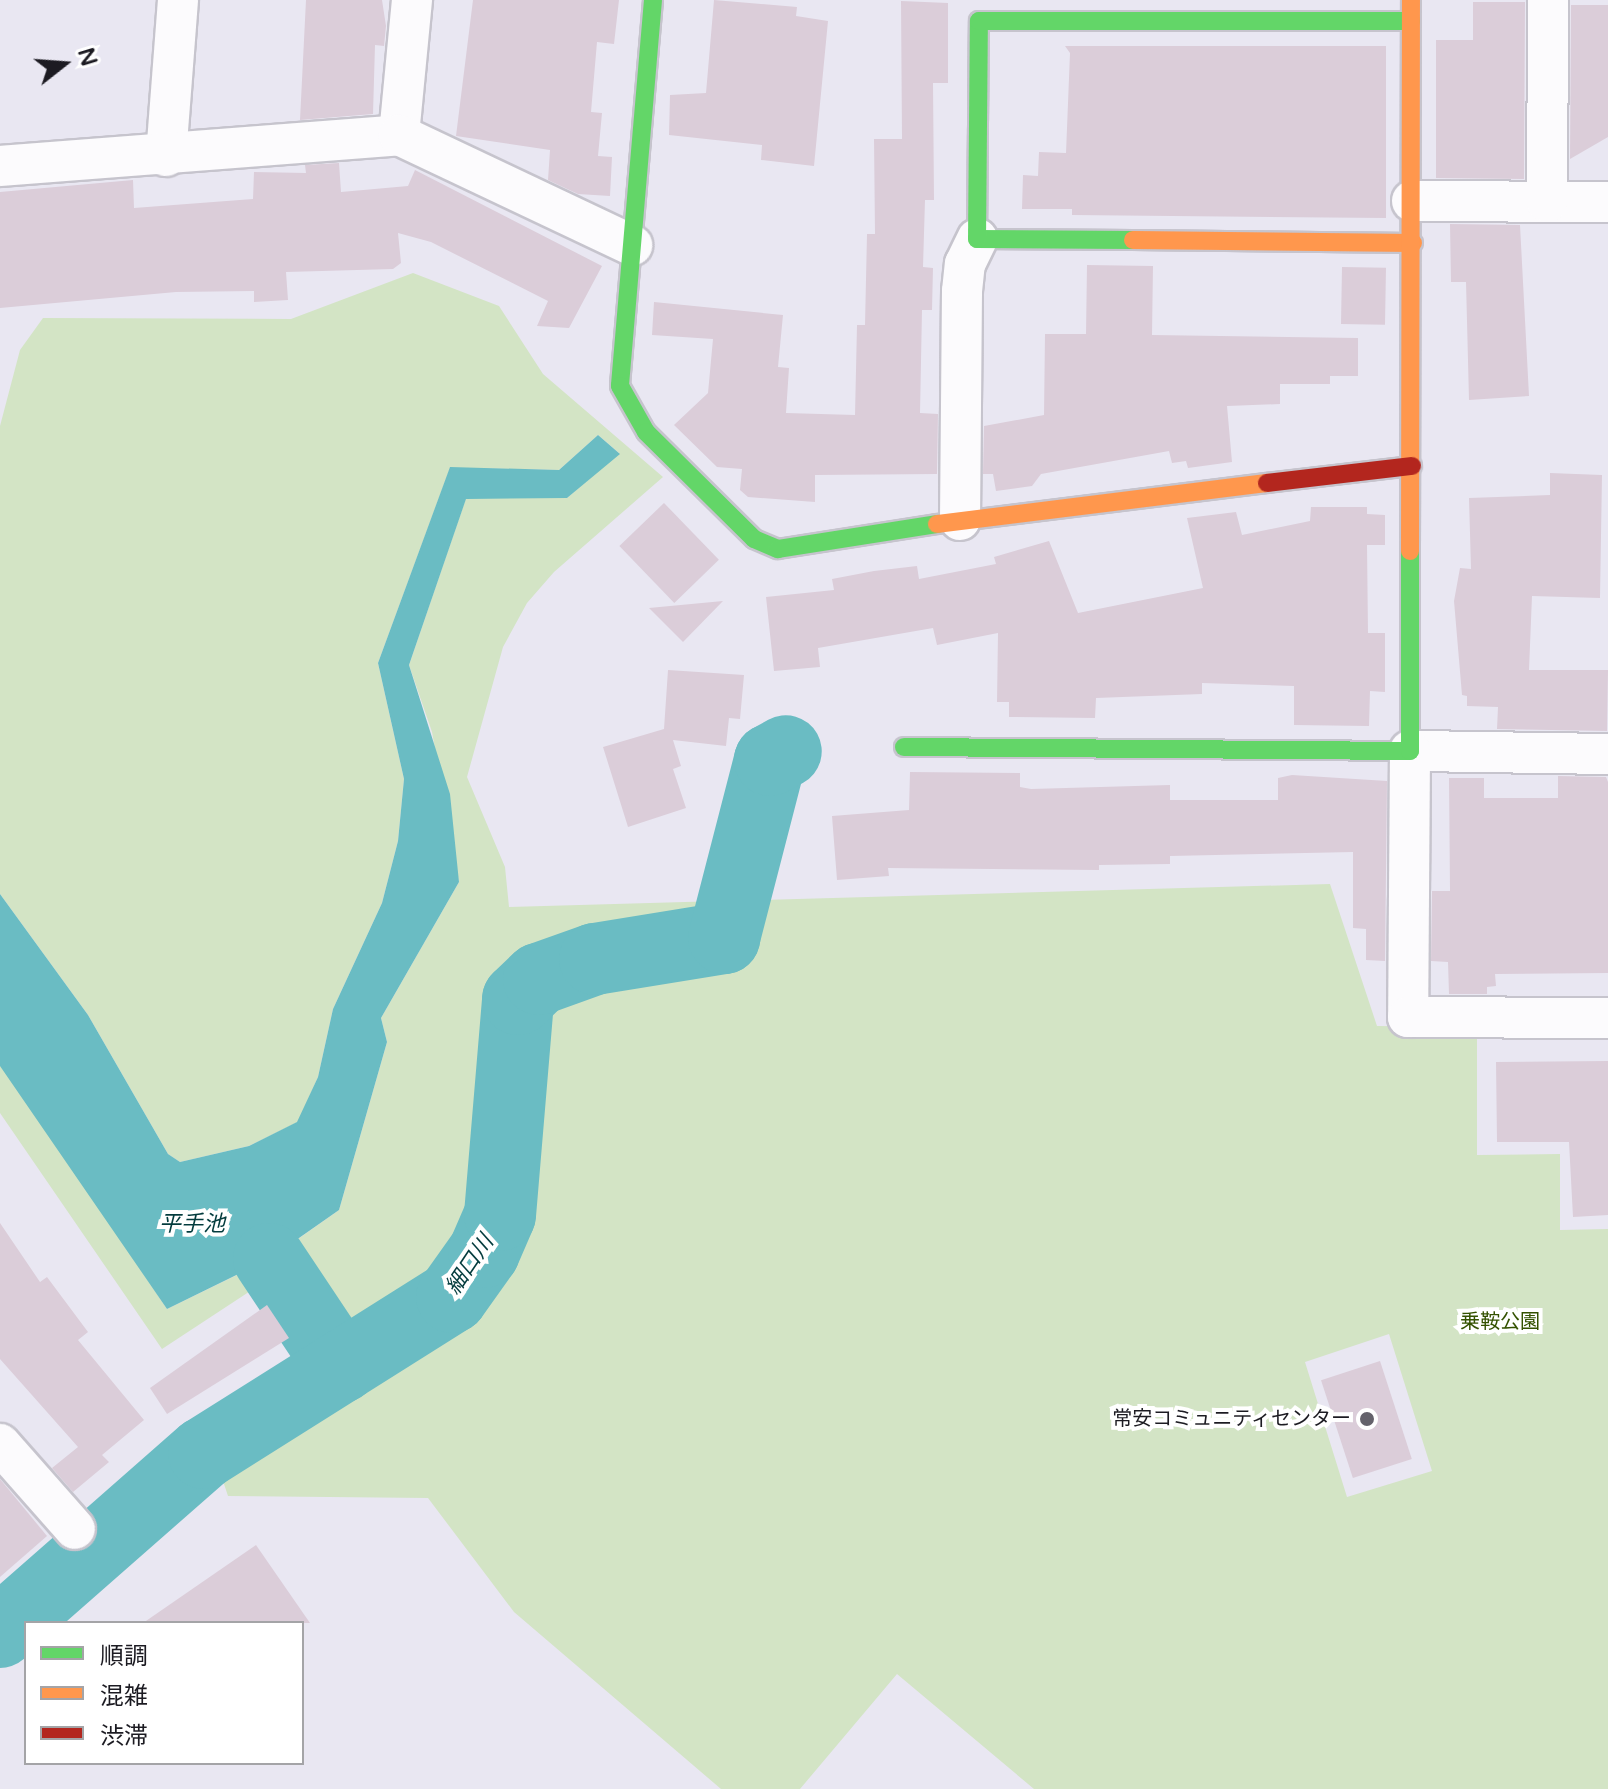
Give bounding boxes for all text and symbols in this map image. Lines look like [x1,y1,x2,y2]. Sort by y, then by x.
north arrow [24,24,104,104]
text: N [72,45,102,69]
water label: 平手池 [159,1212,225,1238]
water label: 細口川 [441,1230,499,1300]
park label: 乗鞍公園 [1460,1310,1540,1334]
place label: 常安コミュニティセンター [1111,1407,1351,1431]
marker: 常安コミュニティセンター [1358,1410,1376,1428]
legend [24,1621,304,1765]
text: 順調 [100,1642,148,1671]
text: 混雑 [100,1682,148,1711]
text: 渋滞 [100,1722,148,1751]

